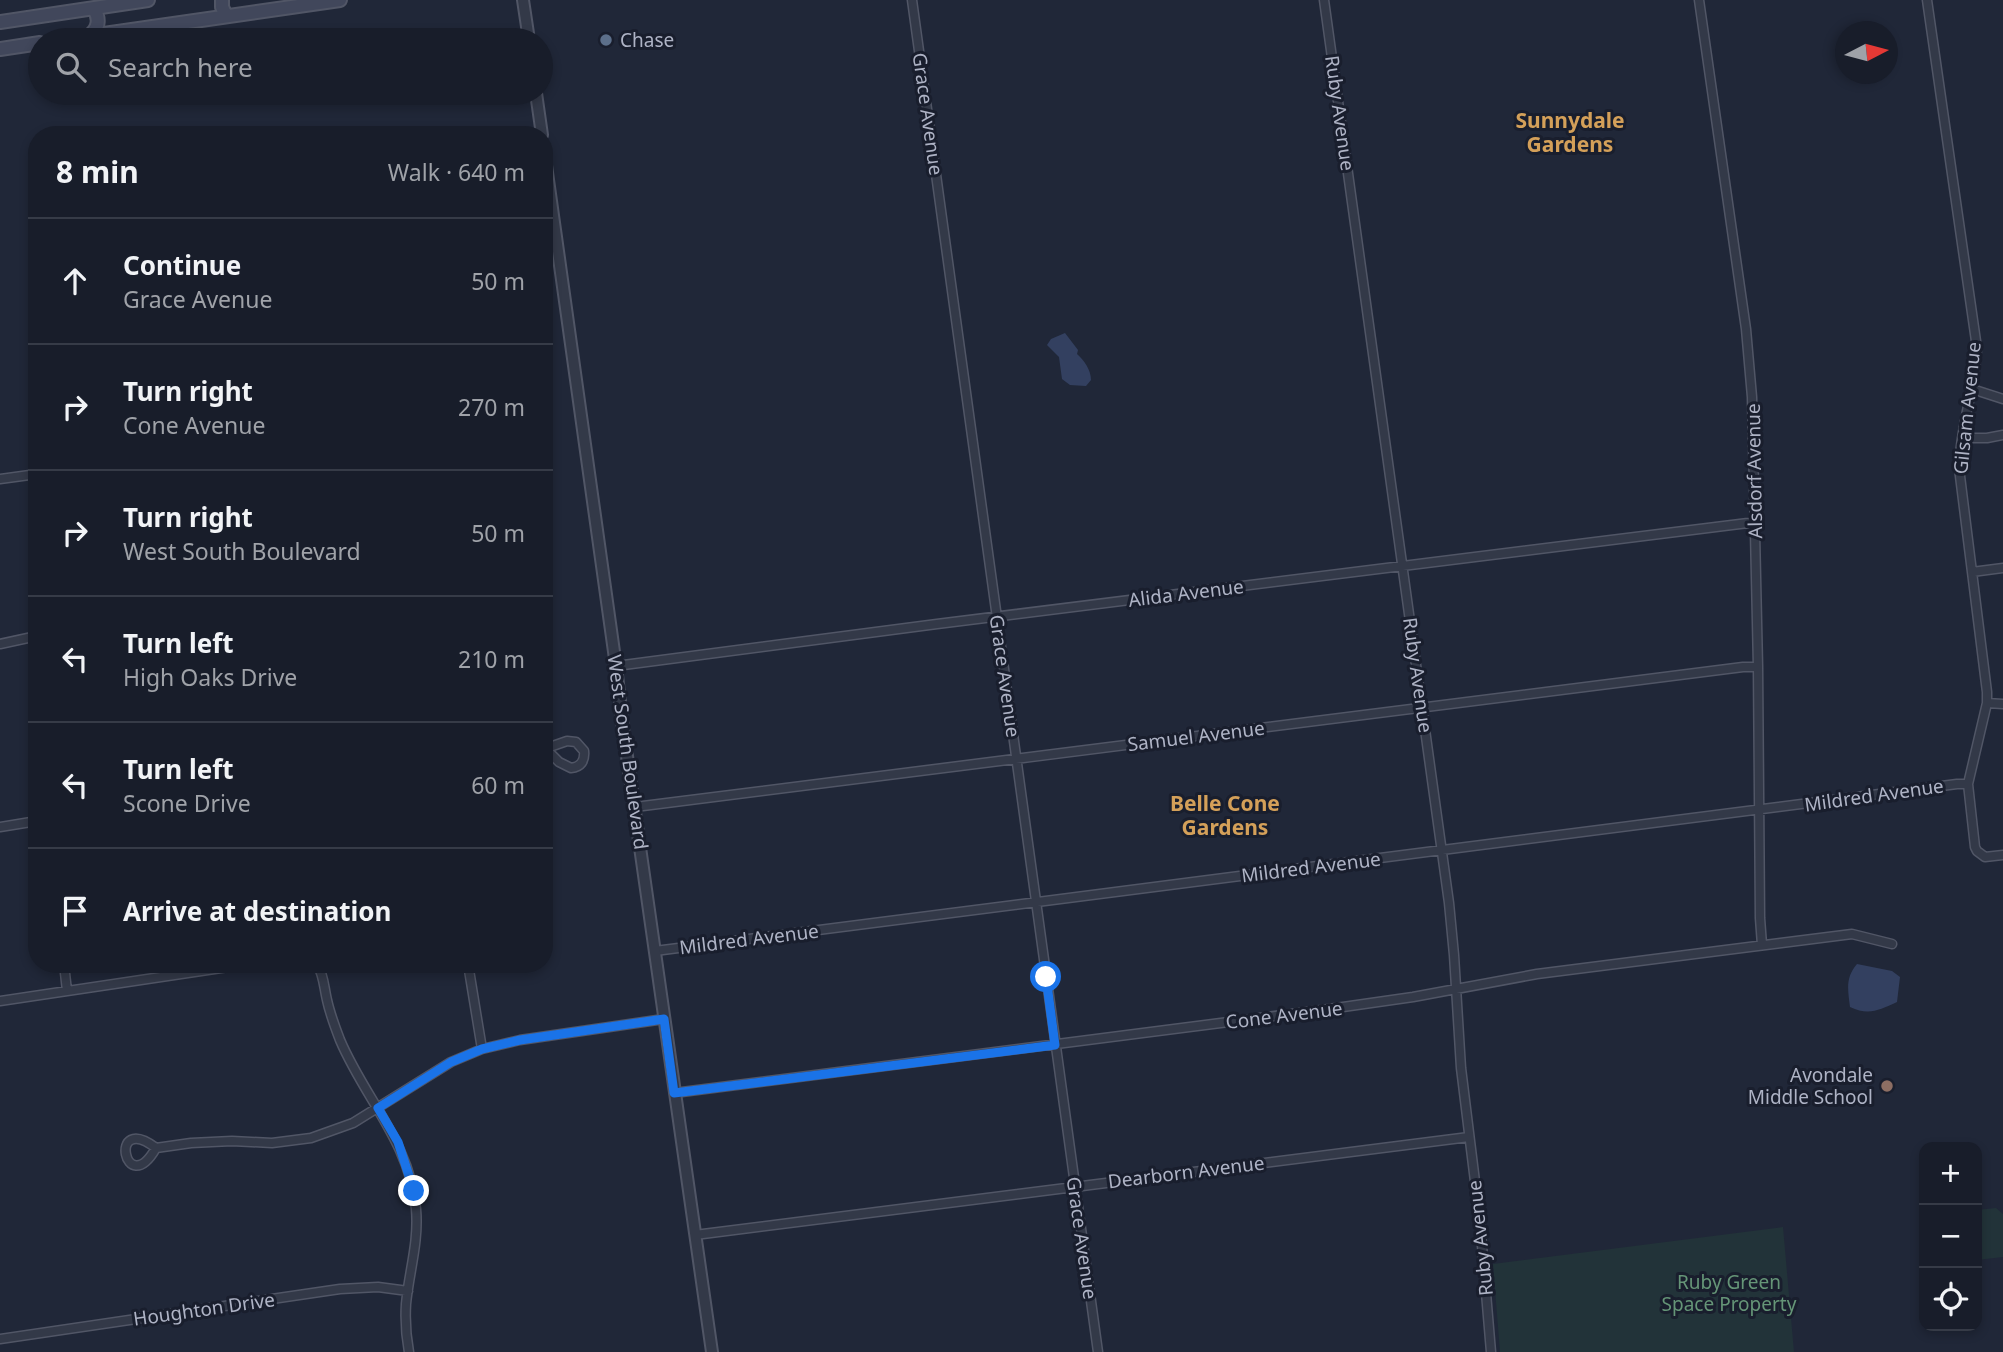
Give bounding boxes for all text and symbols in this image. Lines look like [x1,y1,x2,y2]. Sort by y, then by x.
north arrow [1835,21,1898,84]
place label: Chase [620,27,674,53]
search box [28,28,553,105]
marker: Chase [598,32,614,48]
icon: search [52,48,90,86]
text: Search here [108,49,253,85]
street label: Grace Avenue [907,51,949,177]
street label: Ruby Avenue [1319,54,1361,172]
district label: Sunnydale Gardens [1515,106,1625,158]
text: 8 min [56,151,139,192]
text: Walk · 640 m [388,156,525,188]
text: Continue [123,247,241,283]
icon: ahead [56,262,94,300]
text: 50 m [471,265,525,297]
text: Grace Avenue [123,283,272,315]
street label: Gilsam Avenue [1947,341,1987,475]
text: Turn right [123,373,253,409]
icon: right [56,388,94,426]
text: 270 m [458,391,525,423]
street label: Alsdorf Avenue [1740,403,1768,539]
text: Cone Avenue [123,409,265,441]
text: Turn right [123,499,253,535]
icon: right [56,514,94,552]
text: 50 m [471,517,525,549]
text: West South Boulevard [123,535,361,567]
street label: Alida Avenue [1127,573,1245,613]
street label: Grace Avenue [984,613,1026,739]
street label: Ruby Avenue [1397,616,1439,734]
text: Turn left [123,625,234,661]
icon: left [56,640,94,678]
text: 210 m [458,643,525,675]
street label: West South Boulevard [601,653,655,851]
text: High Oaks Drive [123,661,297,693]
street label: Samuel Avenue [1126,715,1266,757]
text: Turn left [123,751,234,787]
icon: left [56,766,94,804]
text: 60 m [471,769,525,801]
street label: Mildred Avenue [1803,772,1945,818]
text: Scone Drive [123,787,251,819]
district label: Belle Cone Gardens [1170,789,1280,841]
street label: Mildred Avenue [1240,846,1382,888]
icon: arrive [56,892,94,930]
text: Arrive at destination [123,893,392,929]
street label: Mildred Avenue [678,918,820,960]
route start [1030,961,1061,992]
street label: Cone Avenue [1224,995,1344,1035]
place label: Avondale Middle School [1748,1062,1873,1110]
marker: Avondale Middle School [1879,1078,1895,1094]
map controls [1919,1142,1982,1331]
button: + [1919,1142,1982,1205]
street label: Dearborn Avenue [1106,1149,1266,1195]
route end [398,1175,429,1206]
street label: Grace Avenue [1061,1175,1103,1301]
street label: Ruby Avenue [1461,1179,1499,1297]
button: − [1919,1205,1982,1268]
button: locate [1919,1268,1982,1331]
park label: Ruby Green Space Property [1662,1269,1797,1317]
street label: Houghton Drive [131,1286,277,1332]

